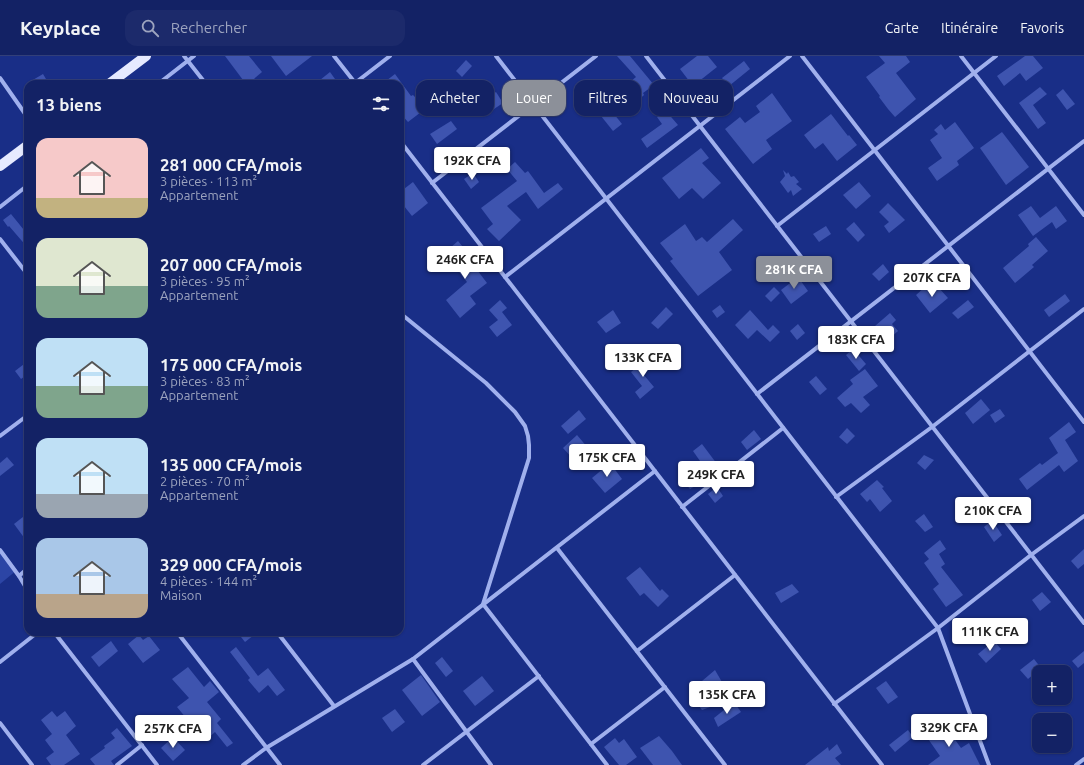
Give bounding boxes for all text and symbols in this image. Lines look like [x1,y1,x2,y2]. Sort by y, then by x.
search box [125,10,405,46]
text: Keyplace [20,17,101,39]
icon: search [139,17,161,39]
text: Rechercher [171,19,247,36]
text: Carte [885,20,919,36]
text: Itinéraire [941,20,998,36]
text: Favoris [1020,20,1064,36]
chip: Acheter [416,80,494,116]
chip: Louer [502,80,566,116]
chip: Filtres [574,80,641,116]
chip: Nouveau [649,80,733,116]
icon: filters [370,93,392,115]
text: 13 biens [36,95,102,114]
pin: 192K CFA [431,147,513,181]
text: 192K CFA [443,153,501,167]
icon: home [68,154,116,202]
text: 281 000 CFA/mois [160,155,302,174]
text: 3 pièces · 113 m² [160,174,257,188]
text: Appartement [160,188,238,202]
pin: 246K CFA [424,246,506,280]
text: 246K CFA [436,252,494,266]
icon: home [68,254,116,302]
text: 207 000 CFA/mois [160,255,302,274]
pin: 281K CFA [753,256,835,290]
text: 281K CFA [765,262,823,276]
pin: 207K CFA [891,264,973,298]
text: 207K CFA [903,270,961,284]
text: 3 pièces · 95 m² [160,274,250,288]
text: Appartement [160,288,238,302]
pin: 183K CFA [815,326,897,360]
text: 183K CFA [827,332,885,346]
pin: 133K CFA [602,344,684,378]
text: 133K CFA [614,350,672,364]
icon: home [68,354,116,402]
text: 175 000 CFA/mois [160,355,302,374]
text: 3 pièces · 83 m² [160,374,250,388]
text: Appartement [160,388,238,402]
pin: 175K CFA [566,444,648,478]
text: 175K CFA [578,450,636,464]
icon: home [68,454,116,502]
text: 135 000 CFA/mois [160,455,302,474]
pin: 249K CFA [675,461,757,495]
text: 249K CFA [687,467,745,481]
text: 2 pièces · 70 m² [160,474,250,488]
text: Appartement [160,488,238,502]
pin: 210K CFA [952,497,1034,531]
text: 210K CFA [964,503,1022,517]
icon: home [68,554,116,602]
text: 329 000 CFA/mois [160,555,302,574]
text: 4 pièces · 144 m² [160,574,257,588]
text: Maison [160,588,202,602]
pin: 111K CFA [949,618,1031,652]
text: 111K CFA [961,624,1019,638]
map controls [1032,665,1072,753]
button: + [1032,665,1072,705]
pin: 135K CFA [686,681,768,715]
text: 135K CFA [698,687,756,701]
button: − [1032,713,1072,753]
pin: 329K CFA [908,714,990,748]
pin: 257K CFA [132,715,214,749]
text: 329K CFA [920,720,978,734]
text: 257K CFA [144,721,202,735]

